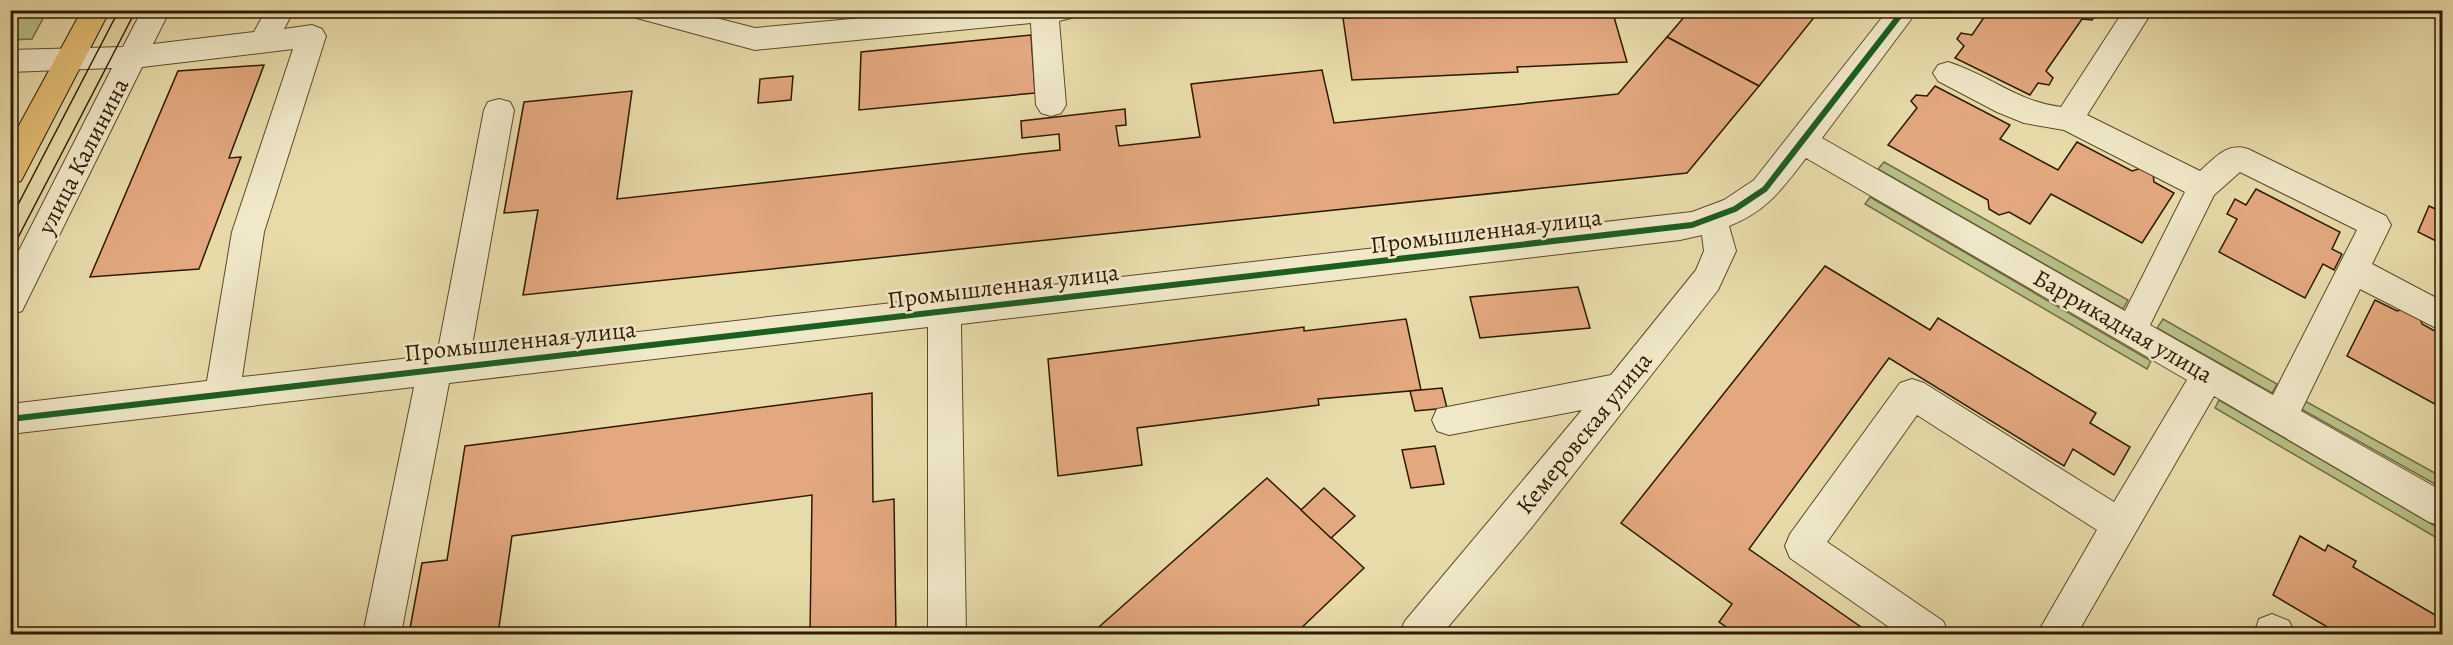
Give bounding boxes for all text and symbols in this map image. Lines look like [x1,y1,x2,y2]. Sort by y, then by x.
street label: улица Калинина [29,72,136,240]
street label: Промышленная улица [1368,201,1604,261]
street label: Промышленная улица [885,256,1121,316]
street label: Баррикадная улица [2027,262,2219,390]
street label: Промышленная улица [402,313,638,369]
street label: Кемеровская улица [1509,345,1659,521]

